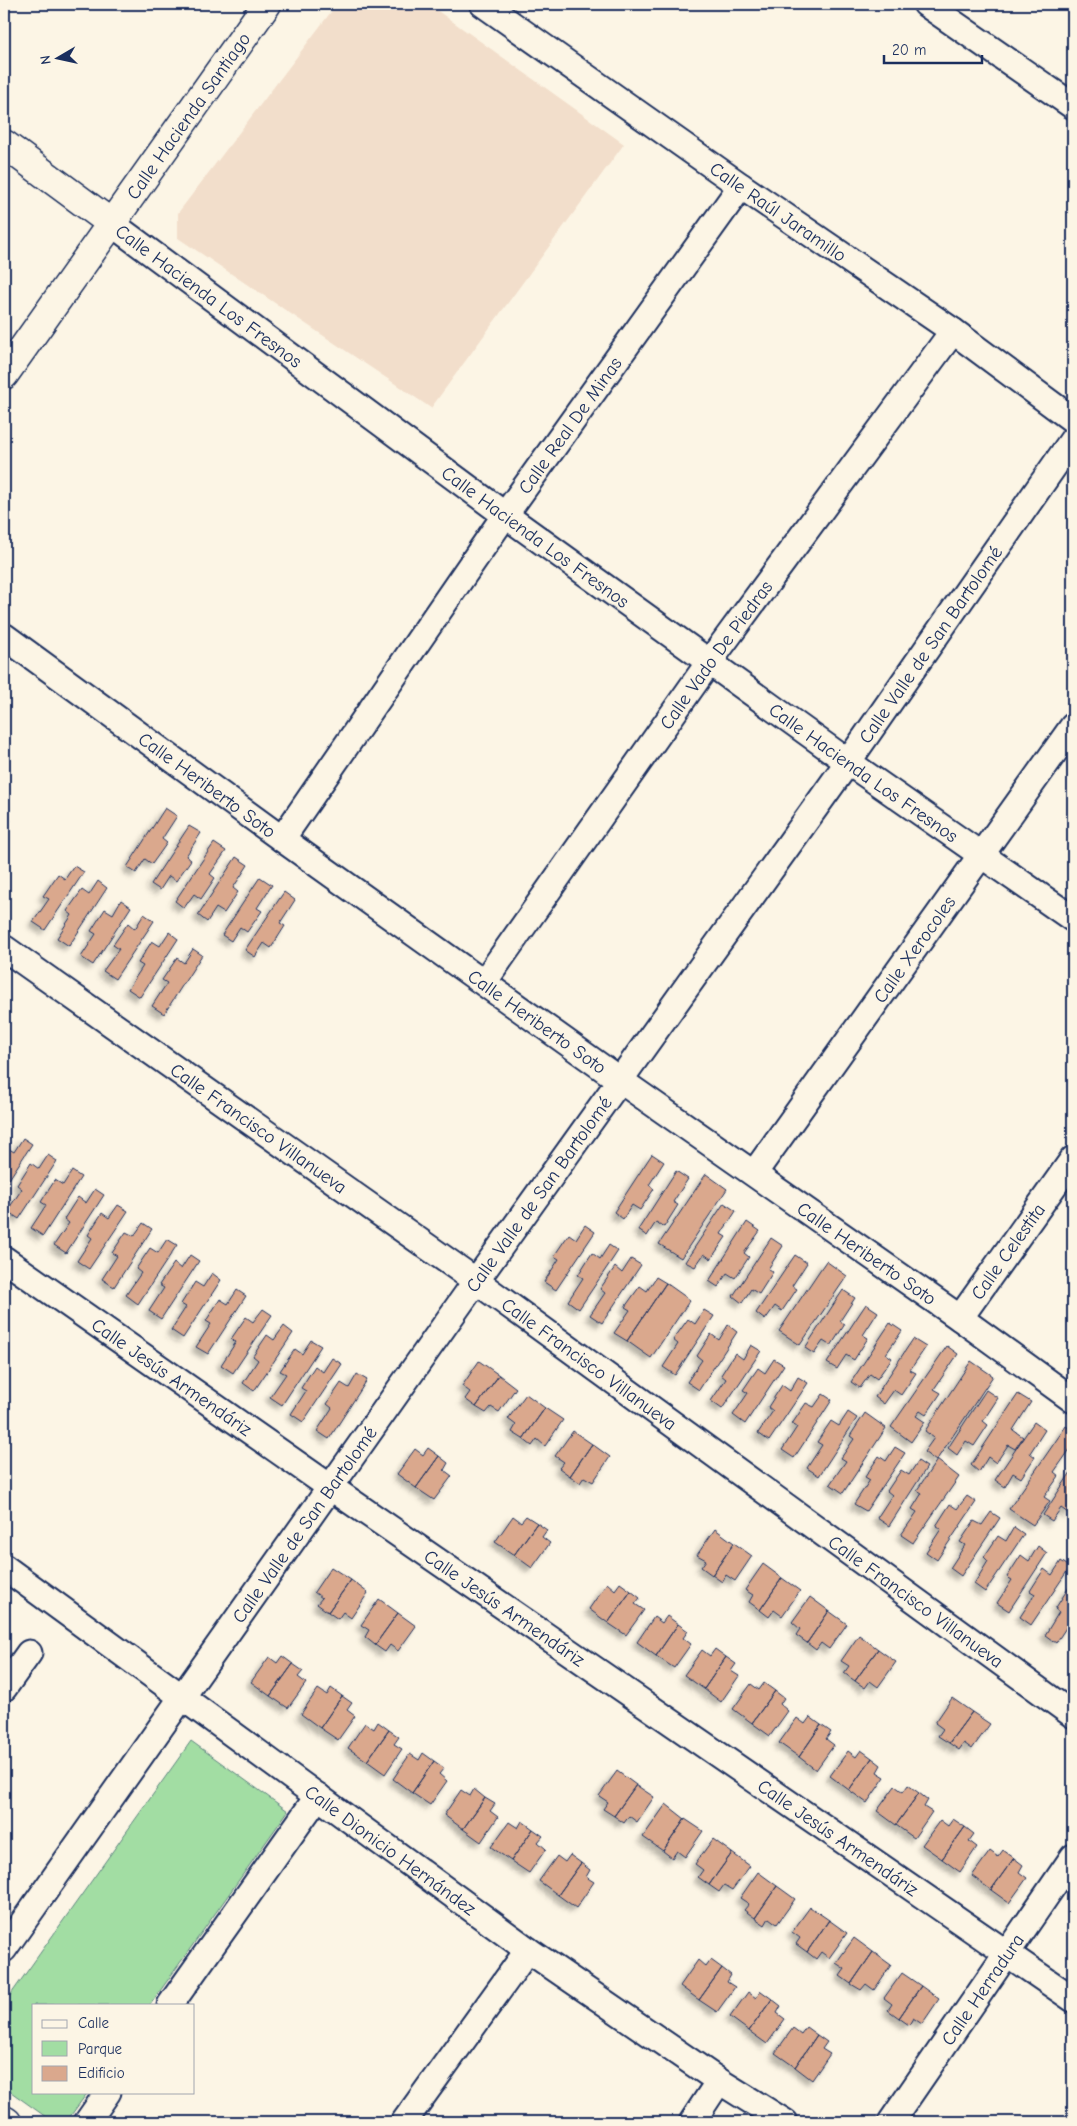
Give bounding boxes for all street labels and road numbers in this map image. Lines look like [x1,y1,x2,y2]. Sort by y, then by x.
street label: Calle Hacienda Santiago [122,28,255,204]
street label: Calle Raúl Jaramillo [705,158,850,267]
street label: Calle Hacienda Los Fresnos [111,220,306,373]
street label: Calle Real De Minas [514,353,627,498]
street label: Calle Hacienda Los Fresnos [437,462,633,613]
street label: Calle Valle de San Bartolomé [854,542,1007,748]
street label: Calle Vado De Piedras [655,576,778,734]
street label: Calle Hacienda Los Fresnos [764,699,962,847]
street label: Calle Heriberto Soto [134,728,280,843]
street label: Calle Xerocoles [869,892,961,1007]
street label: Calle Heriberto Soto [463,965,610,1079]
street label: Calle Francisco Villanueva [166,1059,351,1198]
street label: Calle Valle de San Bartolomé [462,1092,617,1297]
street label: Calle Heriberto Soto [793,1198,940,1310]
street label: Calle Celestita [967,1199,1050,1304]
street label: Calle Francisco Villanueva [497,1293,681,1435]
street label: Calle Jesús Armendáriz [87,1314,256,1441]
street label: Calle Valle de San Bartolomé [228,1422,382,1627]
street label: Calle Francisco Villanueva [824,1531,1008,1673]
street label: Calle Jesús Armendáriz [420,1545,589,1671]
street label: Calle Jesús Armendáriz [753,1775,922,1901]
street label: Calle Dionicio Hernández [300,1781,480,1920]
street label: Calle Herradura [937,1930,1029,2050]

